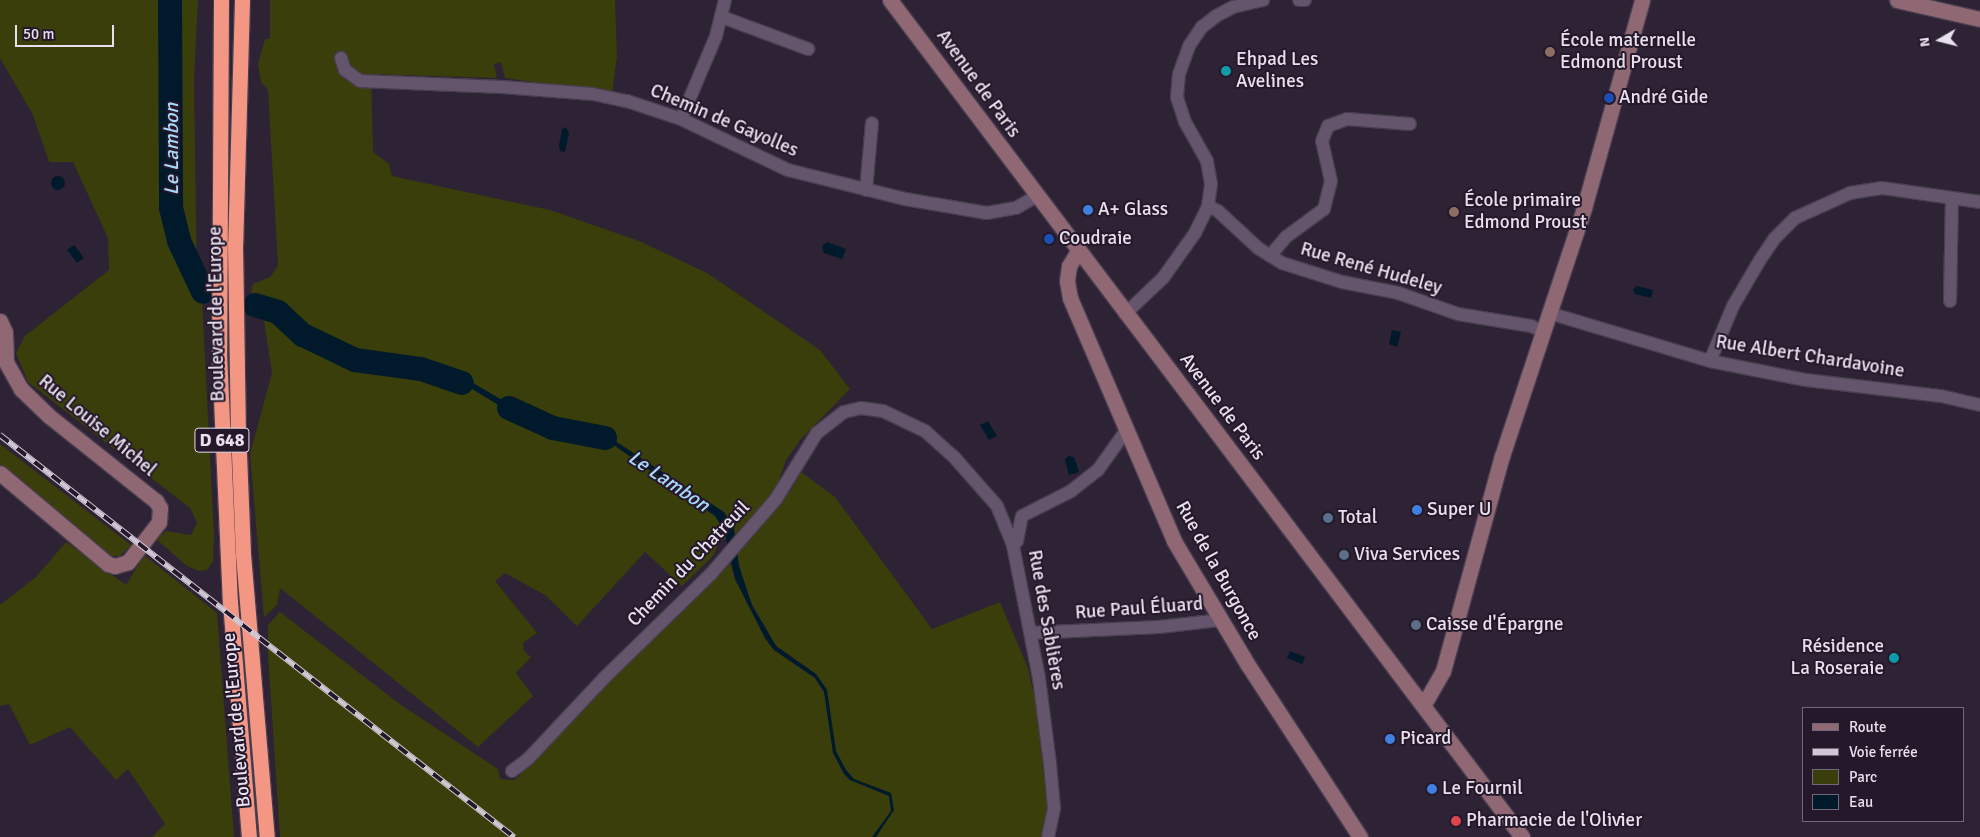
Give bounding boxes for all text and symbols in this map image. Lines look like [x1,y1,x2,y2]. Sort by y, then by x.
scale bar [18,15,116,47]
north arrow [1915,15,1965,65]
text: 50 m [23,25,54,43]
street label: Avenue de Paris [931,25,1025,143]
place label: École maternelle Edmond Proust [1560,30,1696,74]
text: N [1916,36,1934,48]
marker: École maternelle Edmond Proust [1544,46,1556,58]
place label: Ehpad Les Avelines [1236,49,1318,93]
marker: Ehpad Les Avelines [1220,65,1232,77]
street label: Chemin de Gayolles [647,80,801,162]
place label: André Gide [1619,87,1708,109]
marker: André Gide [1603,92,1615,104]
water label: Le Lambon [159,103,183,195]
place label: École primaire Edmond Proust [1464,190,1587,234]
place label: A+ Glass [1098,199,1168,221]
marker: A+ Glass [1082,204,1094,216]
marker: École primaire Edmond Proust [1448,206,1460,218]
street label: Boulevard de l'Europe [204,226,230,402]
place label: Coudraie [1059,228,1132,250]
marker: Coudraie [1043,233,1055,245]
street label: Rue René Hudeley [1298,238,1444,300]
street label: Rue Albert Chardavoine [1714,331,1906,383]
street label: Avenue de Paris [1174,349,1270,465]
street label: Rue Louise Michel [33,370,161,482]
road number: D 648 [193,424,251,456]
water label: Le Lambon [624,445,714,517]
street label: Chemin du Chatreuil [623,496,755,632]
street label: Rue de la Burgonce [1170,497,1266,645]
place label: Super U [1427,499,1491,521]
marker: Super U [1411,504,1423,516]
place label: Total [1338,507,1377,529]
marker: Total [1322,512,1334,524]
place label: Viva Services [1354,544,1460,566]
street label: Rue des Sablières [1022,548,1070,692]
marker: Viva Services [1338,549,1350,561]
street label: Rue Paul Éluard [1074,593,1204,625]
place label: Caisse d'Épargne [1426,614,1564,636]
marker: Caisse d'Épargne [1410,619,1422,631]
street label: Boulevard de l'Europe [218,632,256,808]
place label: Résidence La Roseraie [1790,636,1884,680]
marker: Résidence La Roseraie [1888,652,1900,664]
legend [1802,707,1965,822]
text: Route [1849,718,1886,736]
place label: Picard [1400,728,1451,750]
marker: Picard [1384,733,1396,745]
text: Voie ferrée [1849,743,1918,761]
text: Parc [1849,768,1877,786]
place label: Le Fournil [1442,778,1523,800]
marker: Le Fournil [1426,783,1438,795]
text: Eau [1849,793,1873,811]
place label: Pharmacie de l'Olivier [1466,810,1642,832]
marker: Pharmacie de l'Olivier [1450,815,1462,827]

